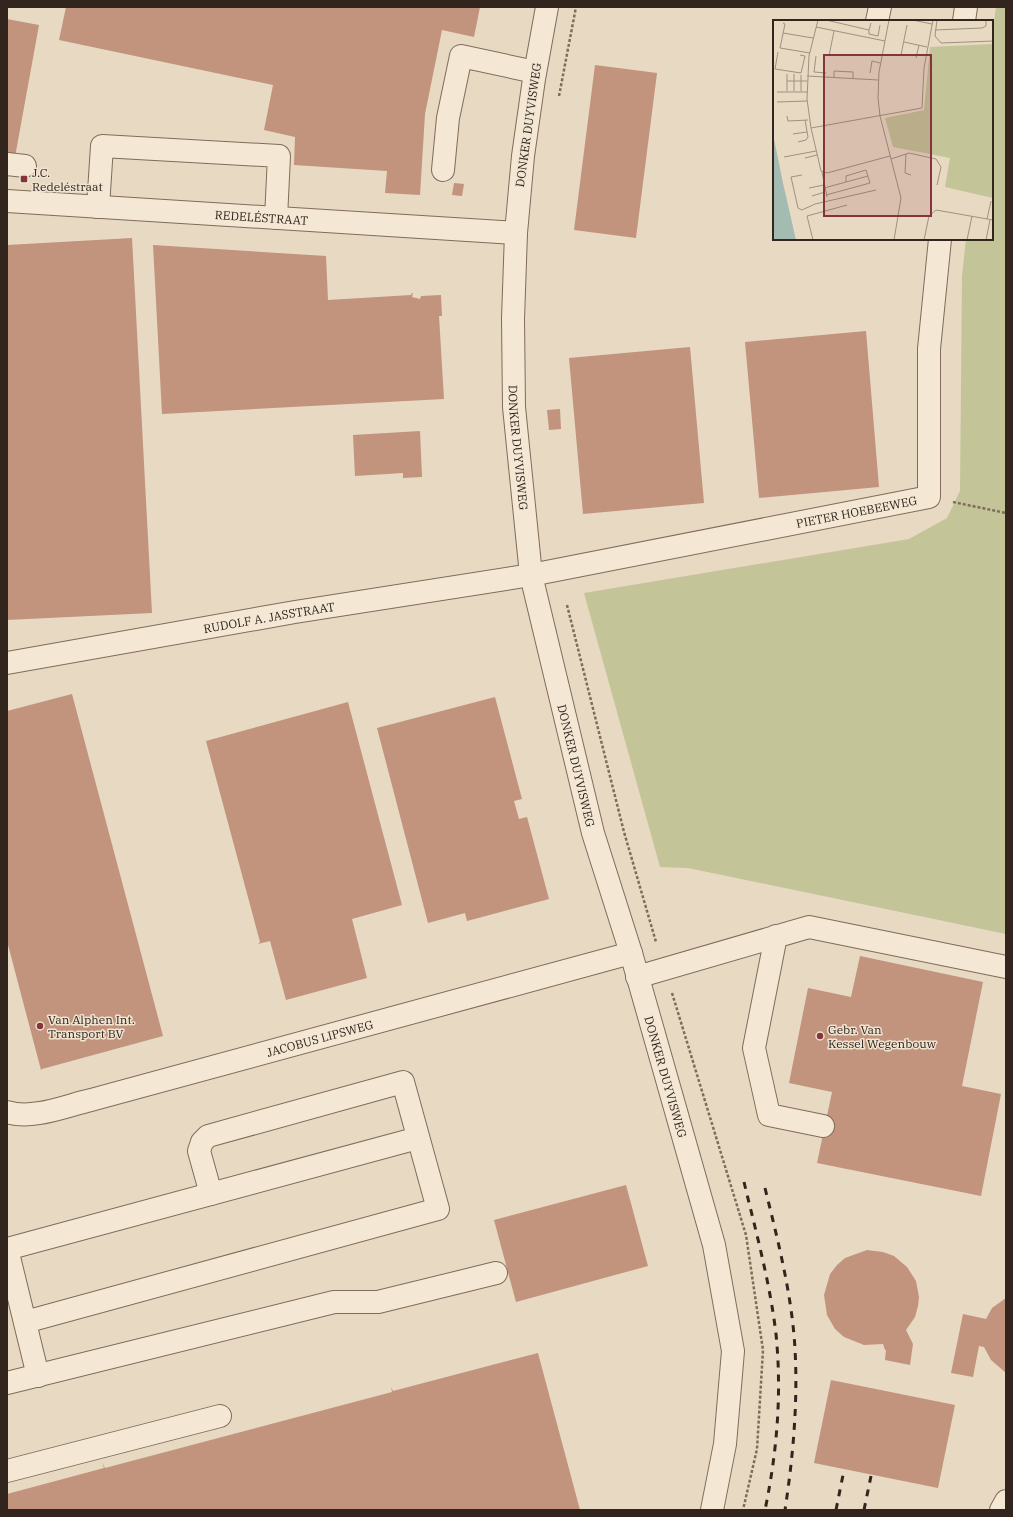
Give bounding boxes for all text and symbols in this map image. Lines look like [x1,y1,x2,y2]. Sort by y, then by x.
inset map [773,20,993,240]
street label: DONKER DUYVISWEG [512,61,544,188]
place label: J.C. Redeléstraat [32,165,103,194]
marker: J.C. Redeléstraat [19,174,29,184]
street label: REDELÉSTRAAT [214,207,309,227]
street label: DONKER DUYVISWEG [506,385,532,511]
street label: PIETER HOEBEEWEG [795,492,919,530]
street label: RUDOLF A. JASSTRAAT [202,598,336,636]
street label: DONKER DUYVISWEG [555,703,599,829]
place label: Van Alphen Int. Transport BV [48,1012,135,1041]
street label: DONKER DUYVISWEG [642,1014,691,1140]
street label: JACOBUS LIPSWEG [265,1016,375,1059]
marker: Van Alphen Int. Transport BV [35,1021,45,1031]
place label: Gebr. Van Kessel Wegenbouw [828,1022,937,1051]
marker: Gebr. Van Kessel Wegenbouw [815,1031,825,1041]

